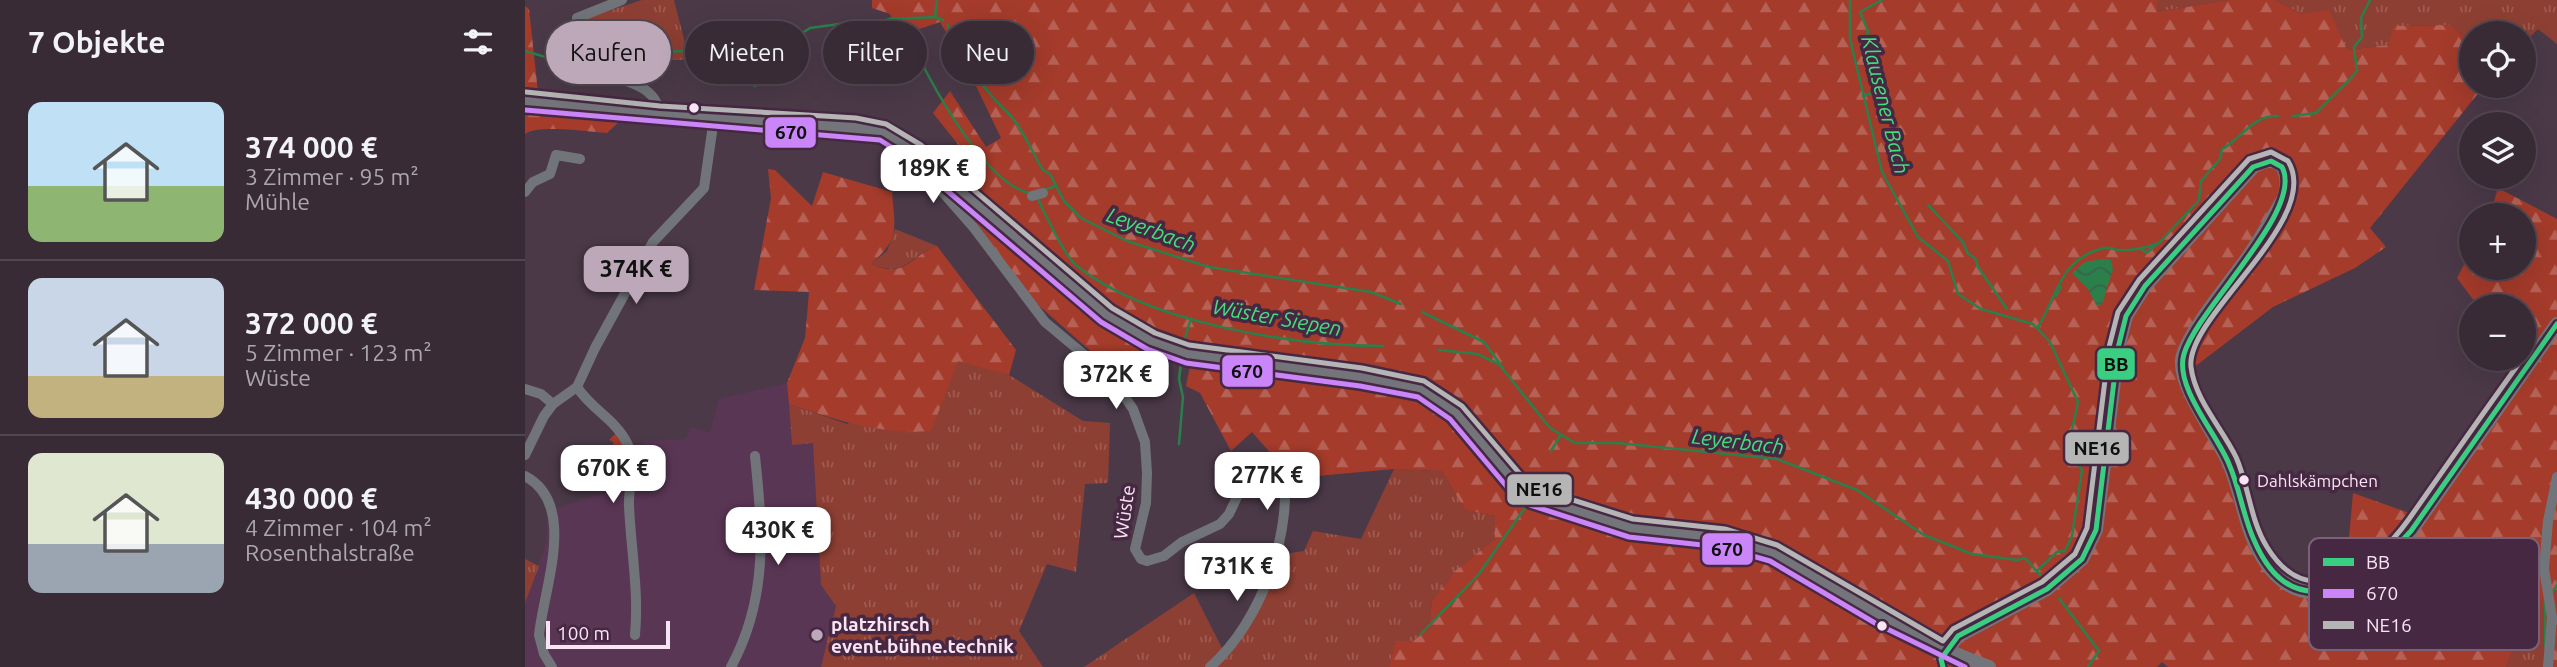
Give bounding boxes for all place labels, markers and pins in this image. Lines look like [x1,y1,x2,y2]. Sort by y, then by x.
unlabelled marker [687,101,701,115]
pin: 189K € [876,146,990,205]
pin: 374K € [579,246,693,306]
pin: 372K € [1059,352,1173,411]
pin: 670K € [556,446,670,505]
pin: 277K € [1210,452,1324,512]
place label: Dahlskämpchen [2257,471,2378,490]
marker: Dahlskämpchen [2237,473,2251,487]
pin: 430K € [721,508,835,567]
pin: 731K € [1180,544,1294,603]
place label: platzhirsch event.bühne.technik [831,613,1014,657]
unlabelled marker [1875,619,1889,633]
marker: platzhirsch event.bühne.technik [809,627,825,643]

